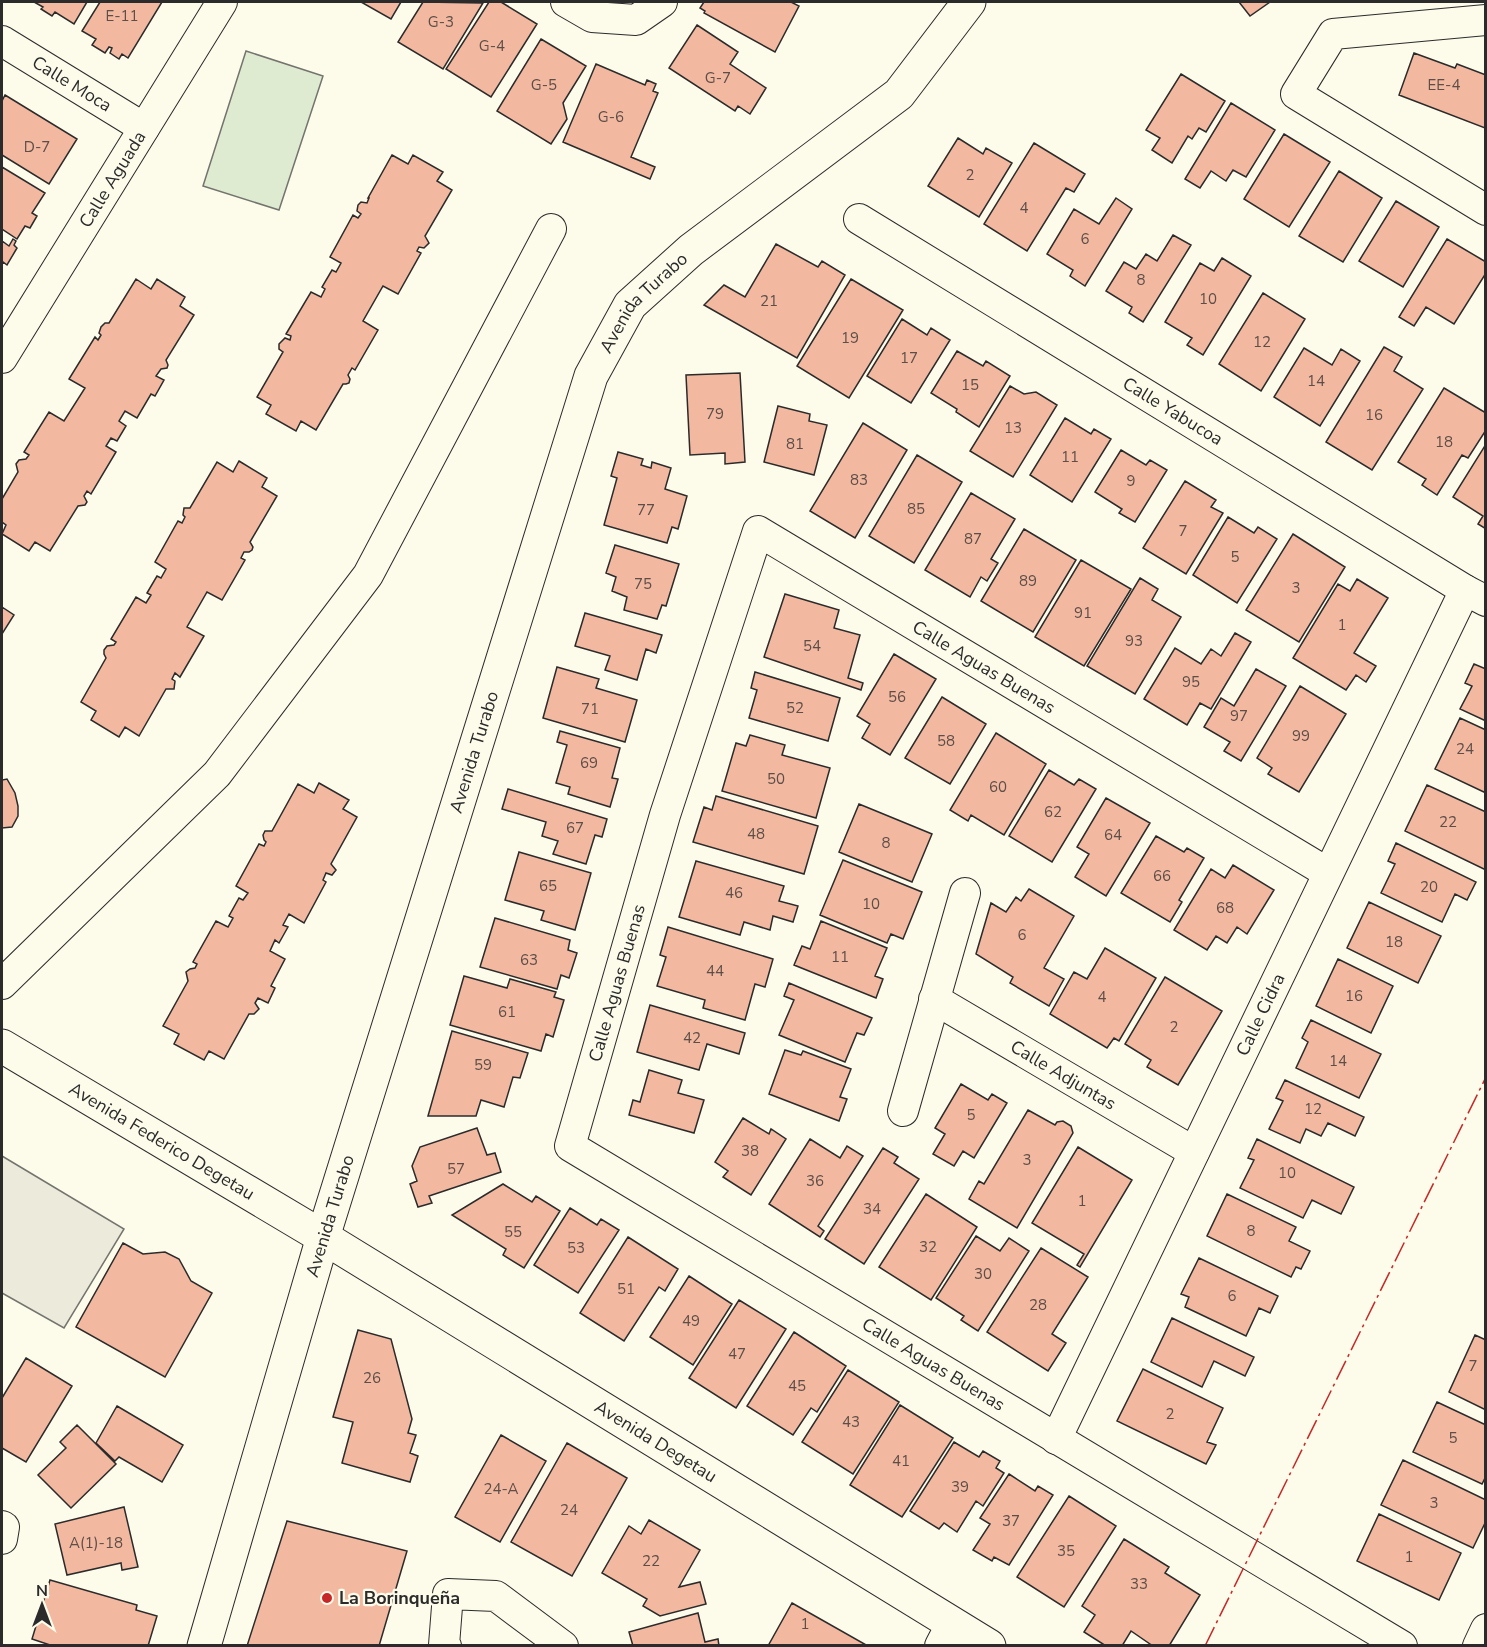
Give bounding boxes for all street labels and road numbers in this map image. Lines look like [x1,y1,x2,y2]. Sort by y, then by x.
street label: Calle Moca [28,50,116,117]
street label: Calle Aguada [73,126,151,232]
street label: Avenida Turabo [594,247,693,357]
street label: Calle Yabucoa [1118,371,1227,451]
street label: Calle Aguas Buenas [908,615,1060,719]
street label: Avenida Turabo [444,688,504,816]
street label: Calle Aguas Buenas [583,901,651,1065]
street label: Calle Cidra [1230,969,1291,1060]
street label: Calle Adjuntas [1006,1035,1121,1116]
street label: Avenida Federico Degetau [65,1077,259,1206]
street label: Avenida Turabo [300,1152,360,1280]
street label: Calle Aguas Buenas [857,1312,1010,1417]
street label: Avenida Degetau [590,1395,721,1488]

